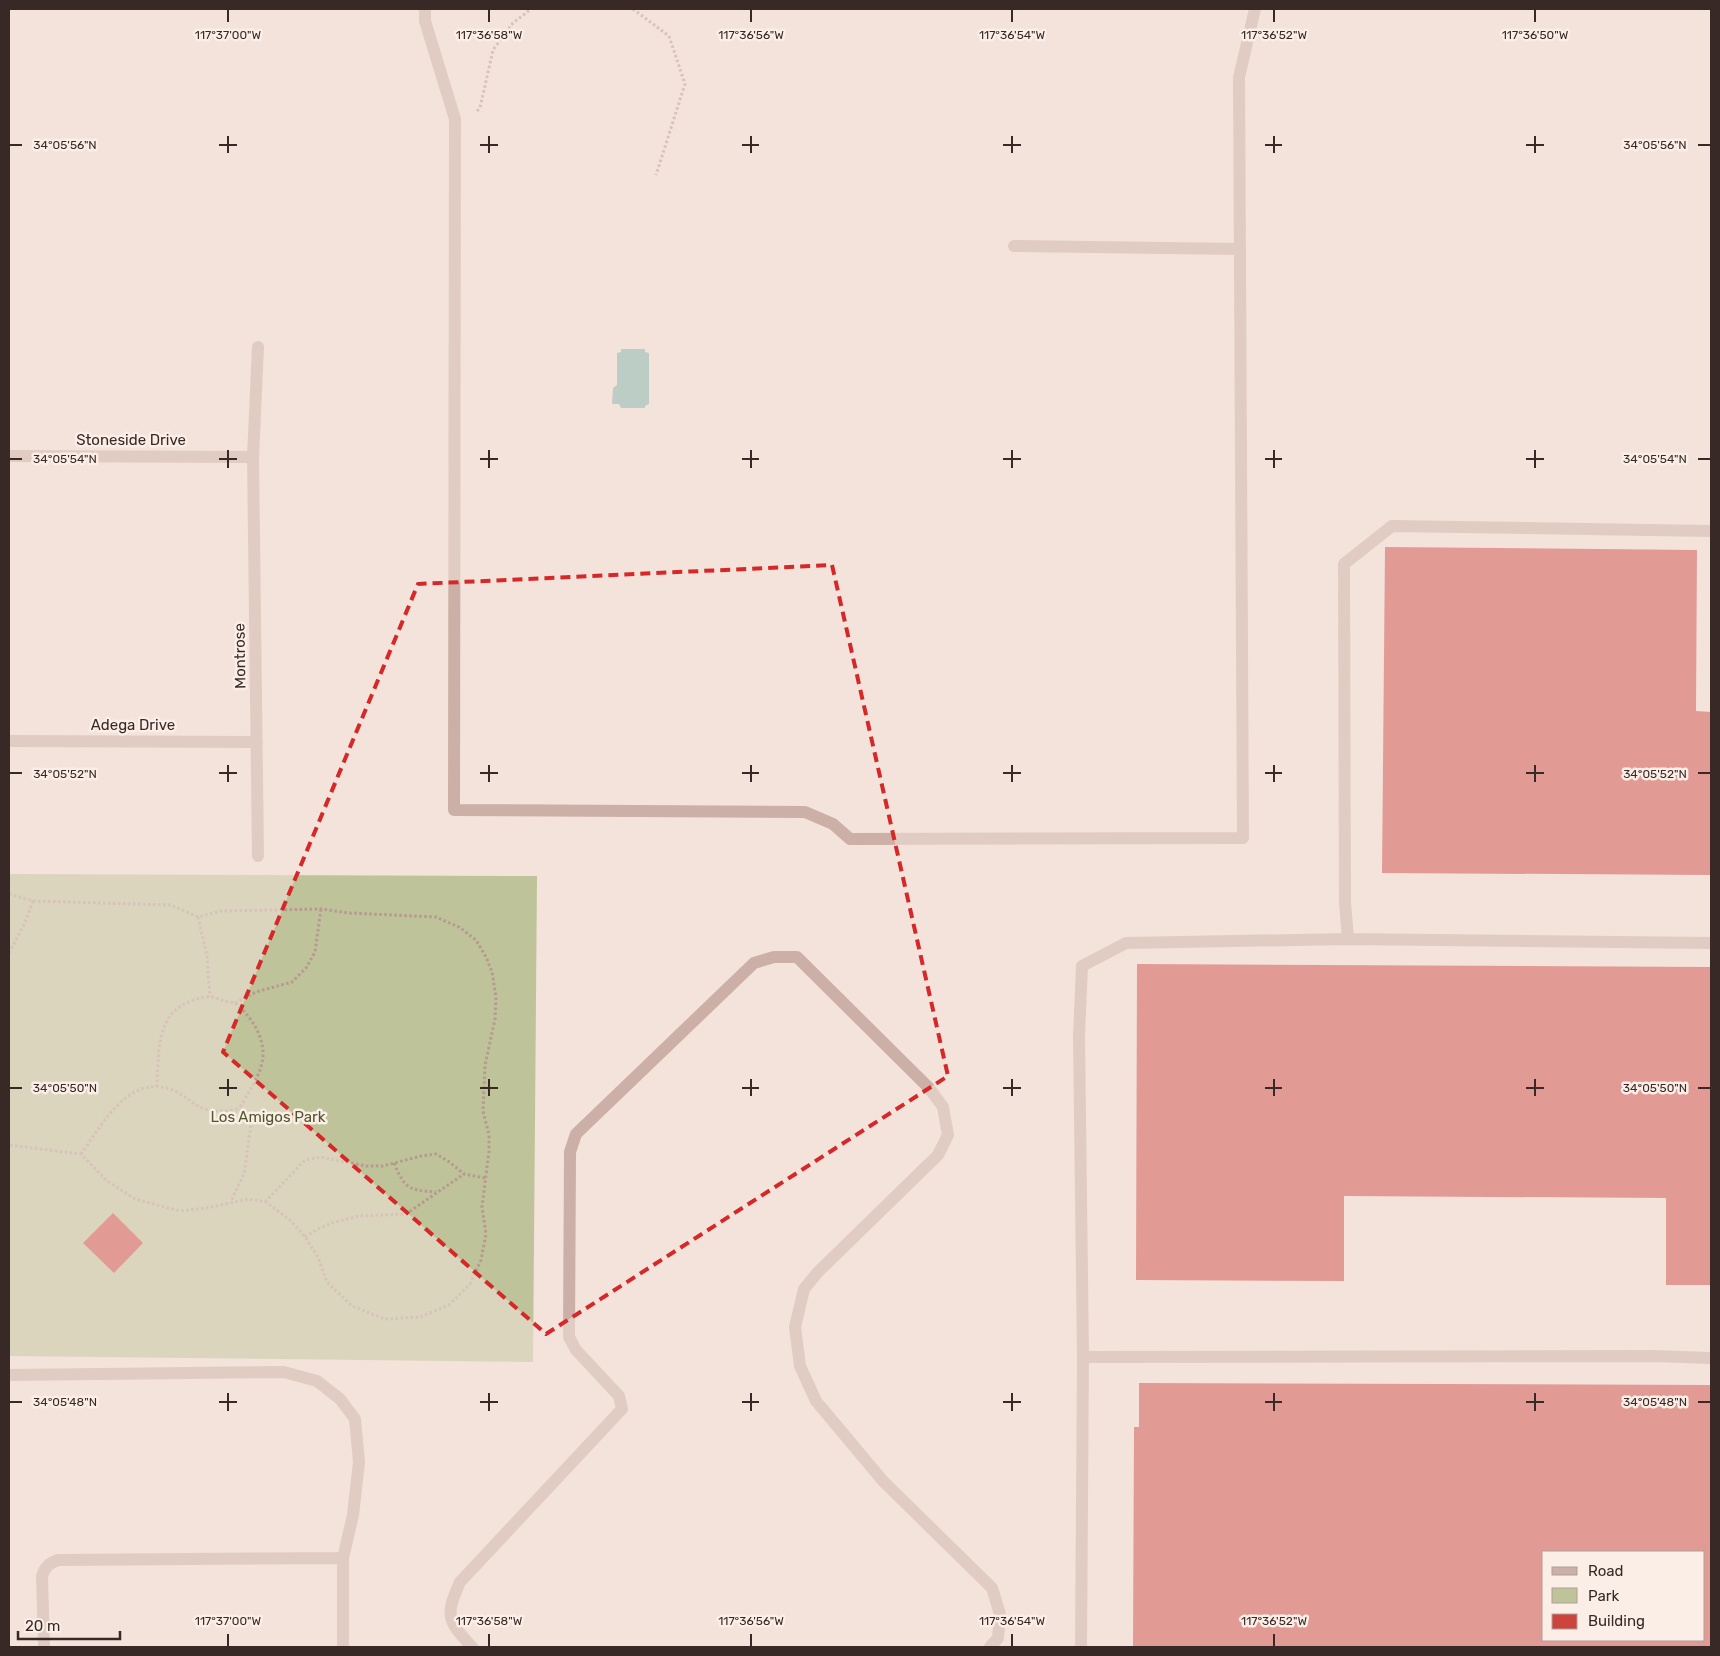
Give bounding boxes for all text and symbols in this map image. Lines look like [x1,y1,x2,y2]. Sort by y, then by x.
text: 117°37'00"W [195,28,262,42]
text: 117°36'58"W [456,28,523,42]
text: 117°36'56"W [718,28,784,42]
text: 117°36'54"W [979,28,1045,42]
text: 117°36'52"W [1241,28,1307,42]
text: 117°36'50"W [1502,28,1569,42]
text: 34°05'56"N [33,138,97,152]
text: 34°05'56"N [1623,138,1687,152]
street label: Stoneside Drive [76,431,186,449]
text: 34°05'54"N [33,452,97,466]
text: 34°05'54"N [1623,452,1687,466]
street label: Montrose [230,623,250,689]
street label: Adega Drive [91,716,175,734]
text: 34°05'52"N [33,767,97,781]
text: 34°05'52"N [1623,767,1687,781]
text: 34°05'50"N [33,1081,97,1095]
text: 34°05'50"N [1623,1081,1687,1095]
park label: Los Amigos Park [211,1108,326,1126]
text: 34°05'48"N [33,1395,97,1409]
text: 34°05'48"N [1623,1395,1687,1409]
legend [1542,1551,1705,1641]
text: Road [1588,1562,1624,1580]
text: Park [1588,1587,1619,1605]
scale bar [18,1608,120,1640]
text: Building [1588,1612,1645,1630]
text: 117°37'00"W [195,1614,262,1628]
text: 117°36'58"W [456,1614,523,1628]
text: 117°36'56"W [718,1614,784,1628]
text: 117°36'54"W [979,1614,1045,1628]
text: 117°36'52"W [1241,1614,1307,1628]
text: 20 m [25,1617,60,1635]

